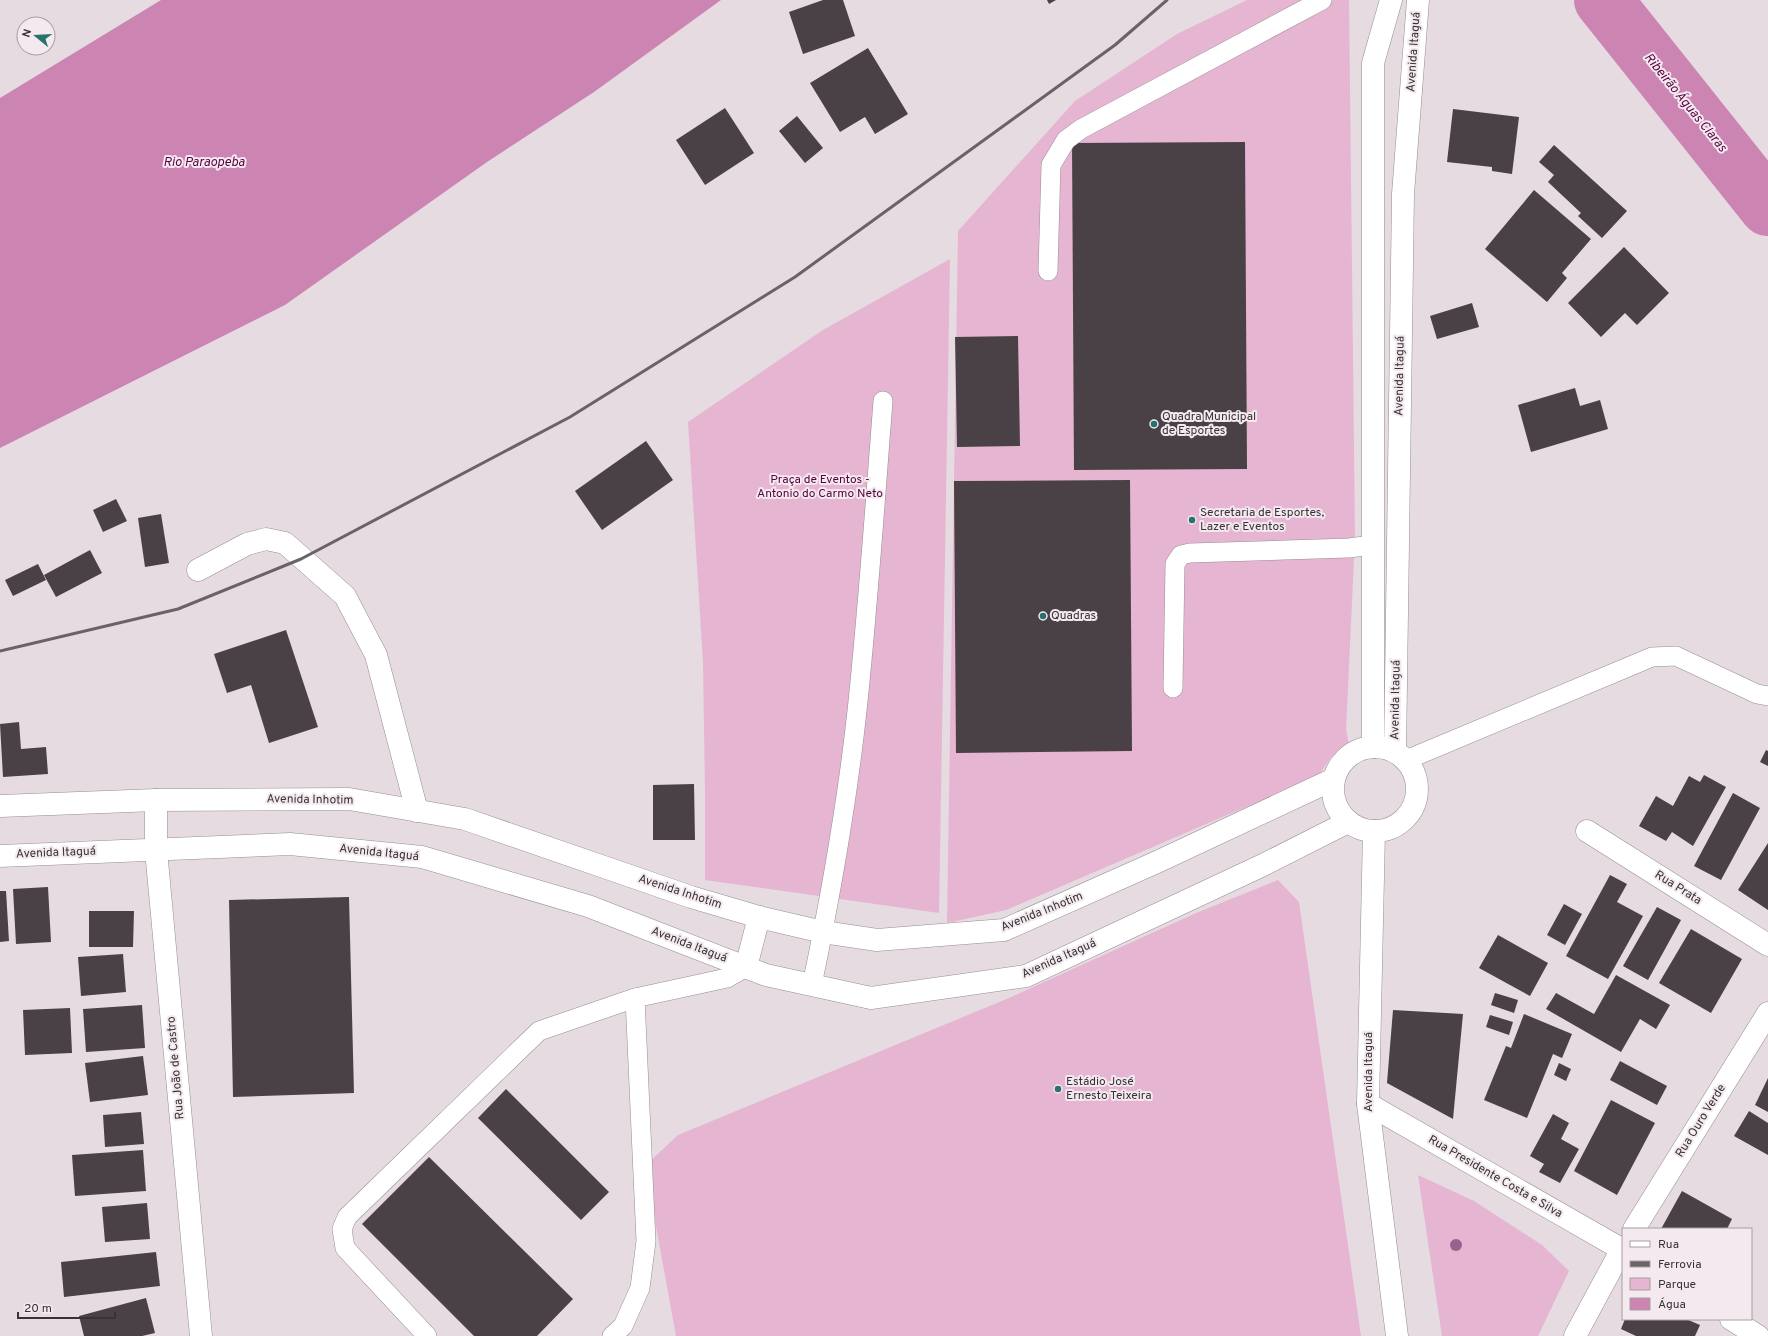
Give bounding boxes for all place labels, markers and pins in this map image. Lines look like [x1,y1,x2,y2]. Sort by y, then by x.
place label: Quadra Municipal de Esportes [1162,409,1256,439]
marker: Quadra Municipal de Esportes [1149,419,1159,429]
place label: Secretaria de Esportes, Lazer e Eventos [1200,505,1325,535]
marker: Secretaria de Esportes, Lazer e Eventos [1187,515,1197,525]
place label: Quadras [1051,608,1096,624]
marker: Quadras [1038,611,1048,621]
place label: Estádio José Ernesto Teixeira [1066,1074,1151,1104]
marker: Estádio José Ernesto Teixeira [1053,1084,1063,1094]

